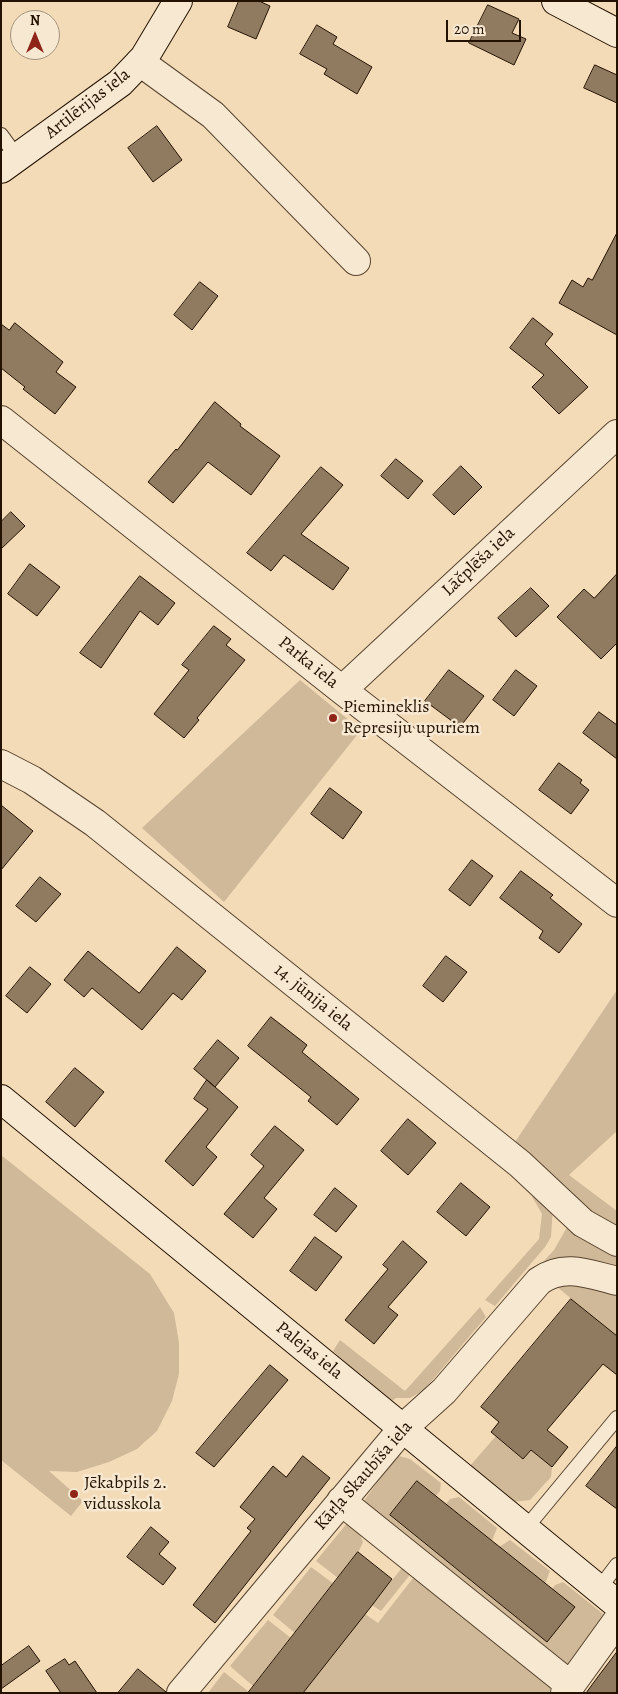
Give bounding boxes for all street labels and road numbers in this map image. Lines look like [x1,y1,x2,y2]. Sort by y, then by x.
street label: Artilērijas iela [41,64,135,144]
street label: Lāčplēša iela [438,523,520,601]
street label: Parka iela [273,632,343,694]
street label: 14. jūnija iela [269,960,357,1036]
street label: Palejas iela [271,1317,347,1385]
street label: Kārļa Skaubīša iela [311,1417,417,1535]

